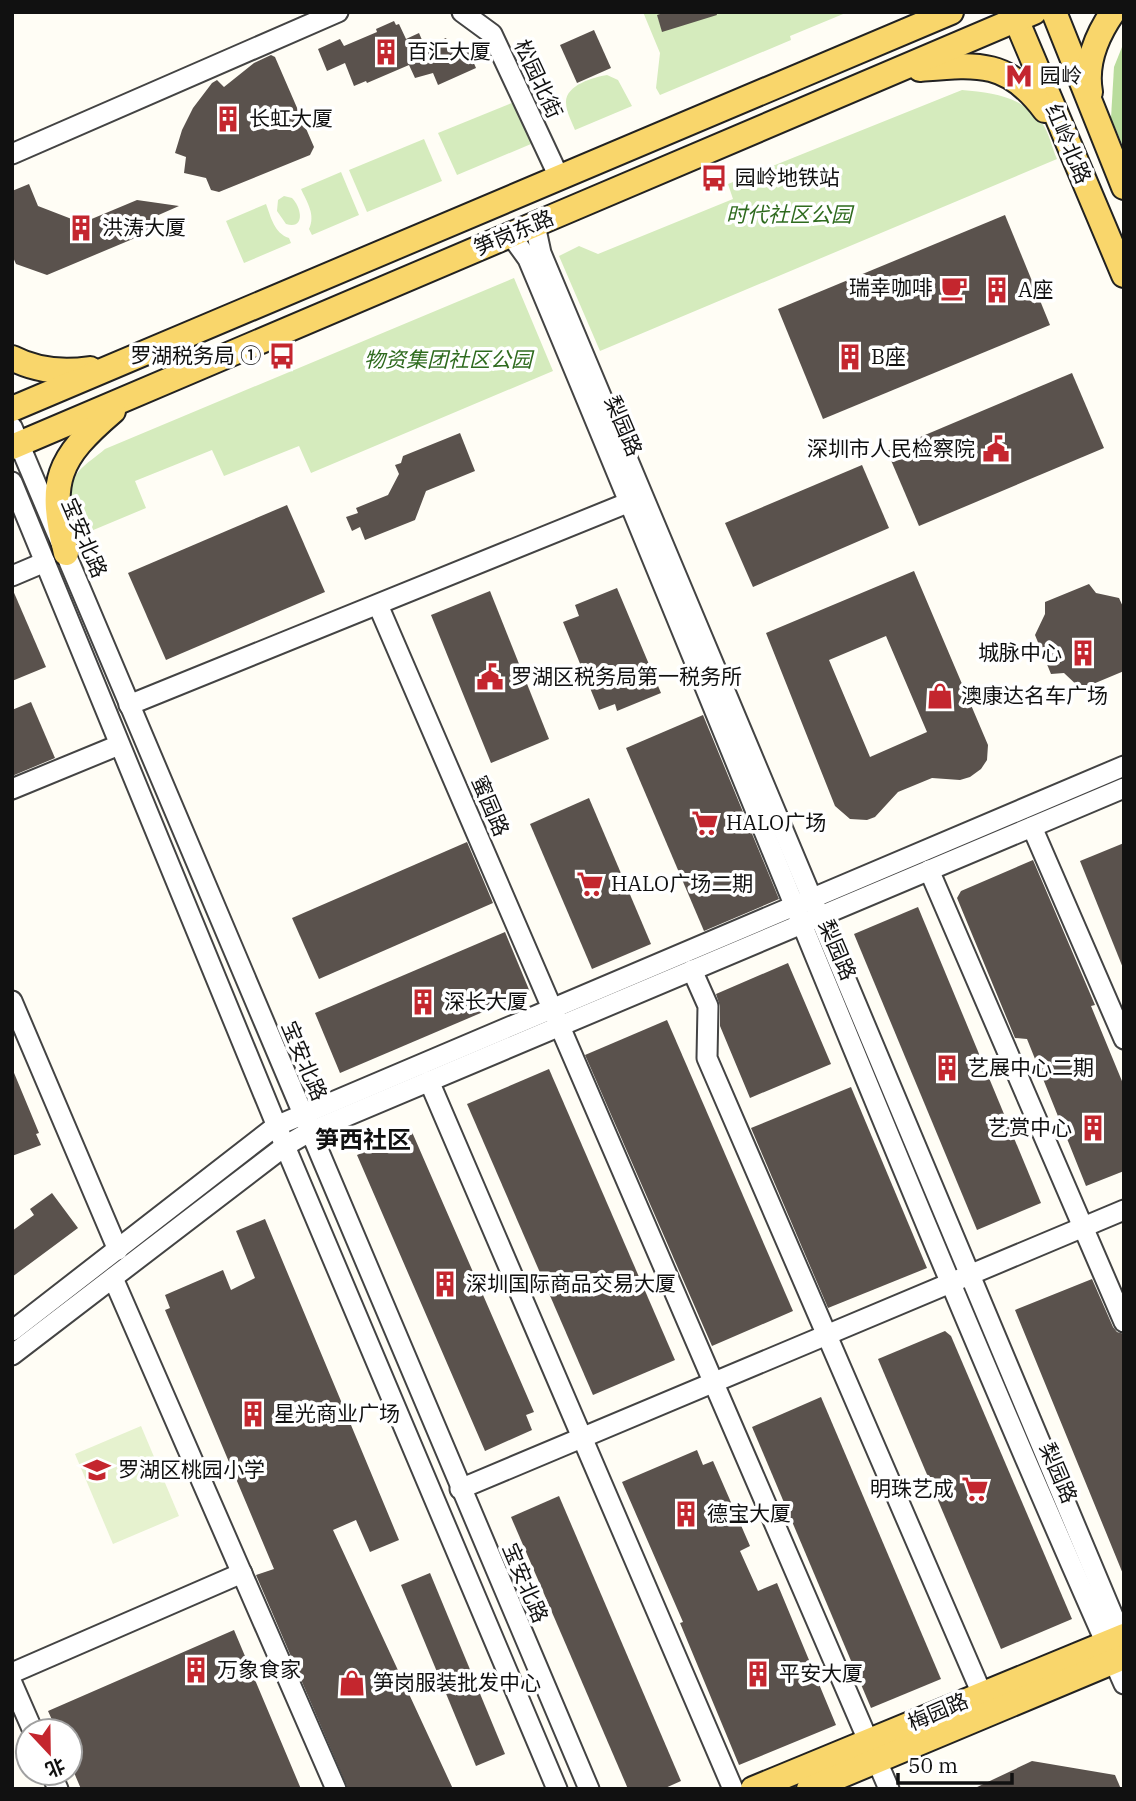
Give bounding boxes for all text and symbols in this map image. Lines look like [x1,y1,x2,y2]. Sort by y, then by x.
street label: 松园北街 [508,35,569,123]
building icon: 百汇大厦 [371,37,401,67]
place label: 百汇大厦 [407,37,491,65]
metro station icon: 园岭 [1004,61,1034,91]
place label: 园岭 [1040,61,1082,89]
street label: 红岭北路 [1040,99,1098,188]
building icon: 长虹大厦 [213,104,243,134]
place label: 长虹大厦 [249,104,333,132]
bus stop icon: 园岭地铁站 [699,163,729,193]
place label: 园岭地铁站 [735,163,840,191]
park label: 时代社区公园 [726,200,855,228]
street label: 笋岗东路 [469,203,558,261]
building icon: 洪涛大厦 [66,213,96,243]
place label: 洪涛大厦 [102,213,186,241]
place label: 瑞幸咖啡 [849,273,933,301]
cafe icon: 瑞幸咖啡 [939,273,969,303]
building icon: A座 [982,275,1012,305]
place label: A座 [1018,275,1053,303]
place label: 罗湖税务局 ① [130,341,261,369]
bus stop icon: 罗湖税务局 ① [267,341,297,371]
building icon: B座 [835,342,865,372]
place label: B座 [871,342,906,370]
park label: 物资集团社区公园 [364,345,535,373]
street label: 梨园路 [599,391,649,460]
place label: 深圳市人民检察院 [807,434,975,462]
public building icon: 深圳市人民检察院 [981,434,1011,464]
street label: 宝安北路 [56,493,114,582]
place label: 城脉中心 [978,638,1062,666]
building icon: 城脉中心 [1068,638,1098,668]
public building icon: 罗湖区税务局第一税务所 [475,662,505,692]
place label: 罗湖区税务局第一税务所 [511,662,742,690]
shop icon: 澳康达名车广场 [925,681,955,711]
place label: 澳康达名车广场 [961,681,1108,709]
street label: 蜜园路 [466,771,516,840]
supermarket icon: HALO广场 [690,808,720,838]
place label: HALO广场 [726,808,826,836]
supermarket icon: HALO广场二期 [575,869,605,899]
place label: HALO广场二期 [611,869,753,897]
street label: 梨园路 [813,915,863,984]
building icon: 深长大厦 [408,987,438,1017]
place label: 深长大厦 [444,987,528,1015]
street label: 宝安北路 [276,1016,334,1105]
building icon: 艺展中心二期 [932,1053,962,1083]
place label: 艺展中心二期 [968,1053,1094,1081]
place label: 艺赏中心 [988,1113,1072,1141]
building icon: 艺赏中心 [1078,1113,1108,1143]
district label: 笋西社区 [315,1123,411,1155]
building icon: 深圳国际商品交易大厦 [430,1269,460,1299]
place label: 深圳国际商品交易大厦 [466,1269,676,1297]
building icon: 星光商业广场 [238,1399,268,1429]
place label: 星光商业广场 [274,1399,400,1427]
street label: 梨园路 [1034,1438,1084,1507]
school or university icon: 罗湖区桃园小学 [82,1455,112,1485]
place label: 罗湖区桃园小学 [118,1455,265,1483]
place label: 明珠艺成 [870,1474,954,1502]
supermarket icon: 明珠艺成 [960,1474,990,1504]
building icon: 德宝大厦 [671,1499,701,1529]
place label: 德宝大厦 [707,1499,791,1527]
street label: 宝安北路 [497,1538,555,1627]
building icon: 万象食家 [181,1655,211,1685]
place label: 万象食家 [217,1655,301,1683]
building icon: 平安大厦 [743,1659,773,1689]
place label: 平安大厦 [779,1659,863,1687]
shop icon: 笋岗服装批发中心 [337,1668,367,1698]
place label: 笋岗服装批发中心 [373,1668,541,1696]
street label: 梅园路 [903,1686,972,1736]
north arrow [14,1717,84,1787]
scale bar [898,1742,1012,1786]
text: 50 m [908,1751,958,1779]
text: 北 [42,1753,69,1782]

